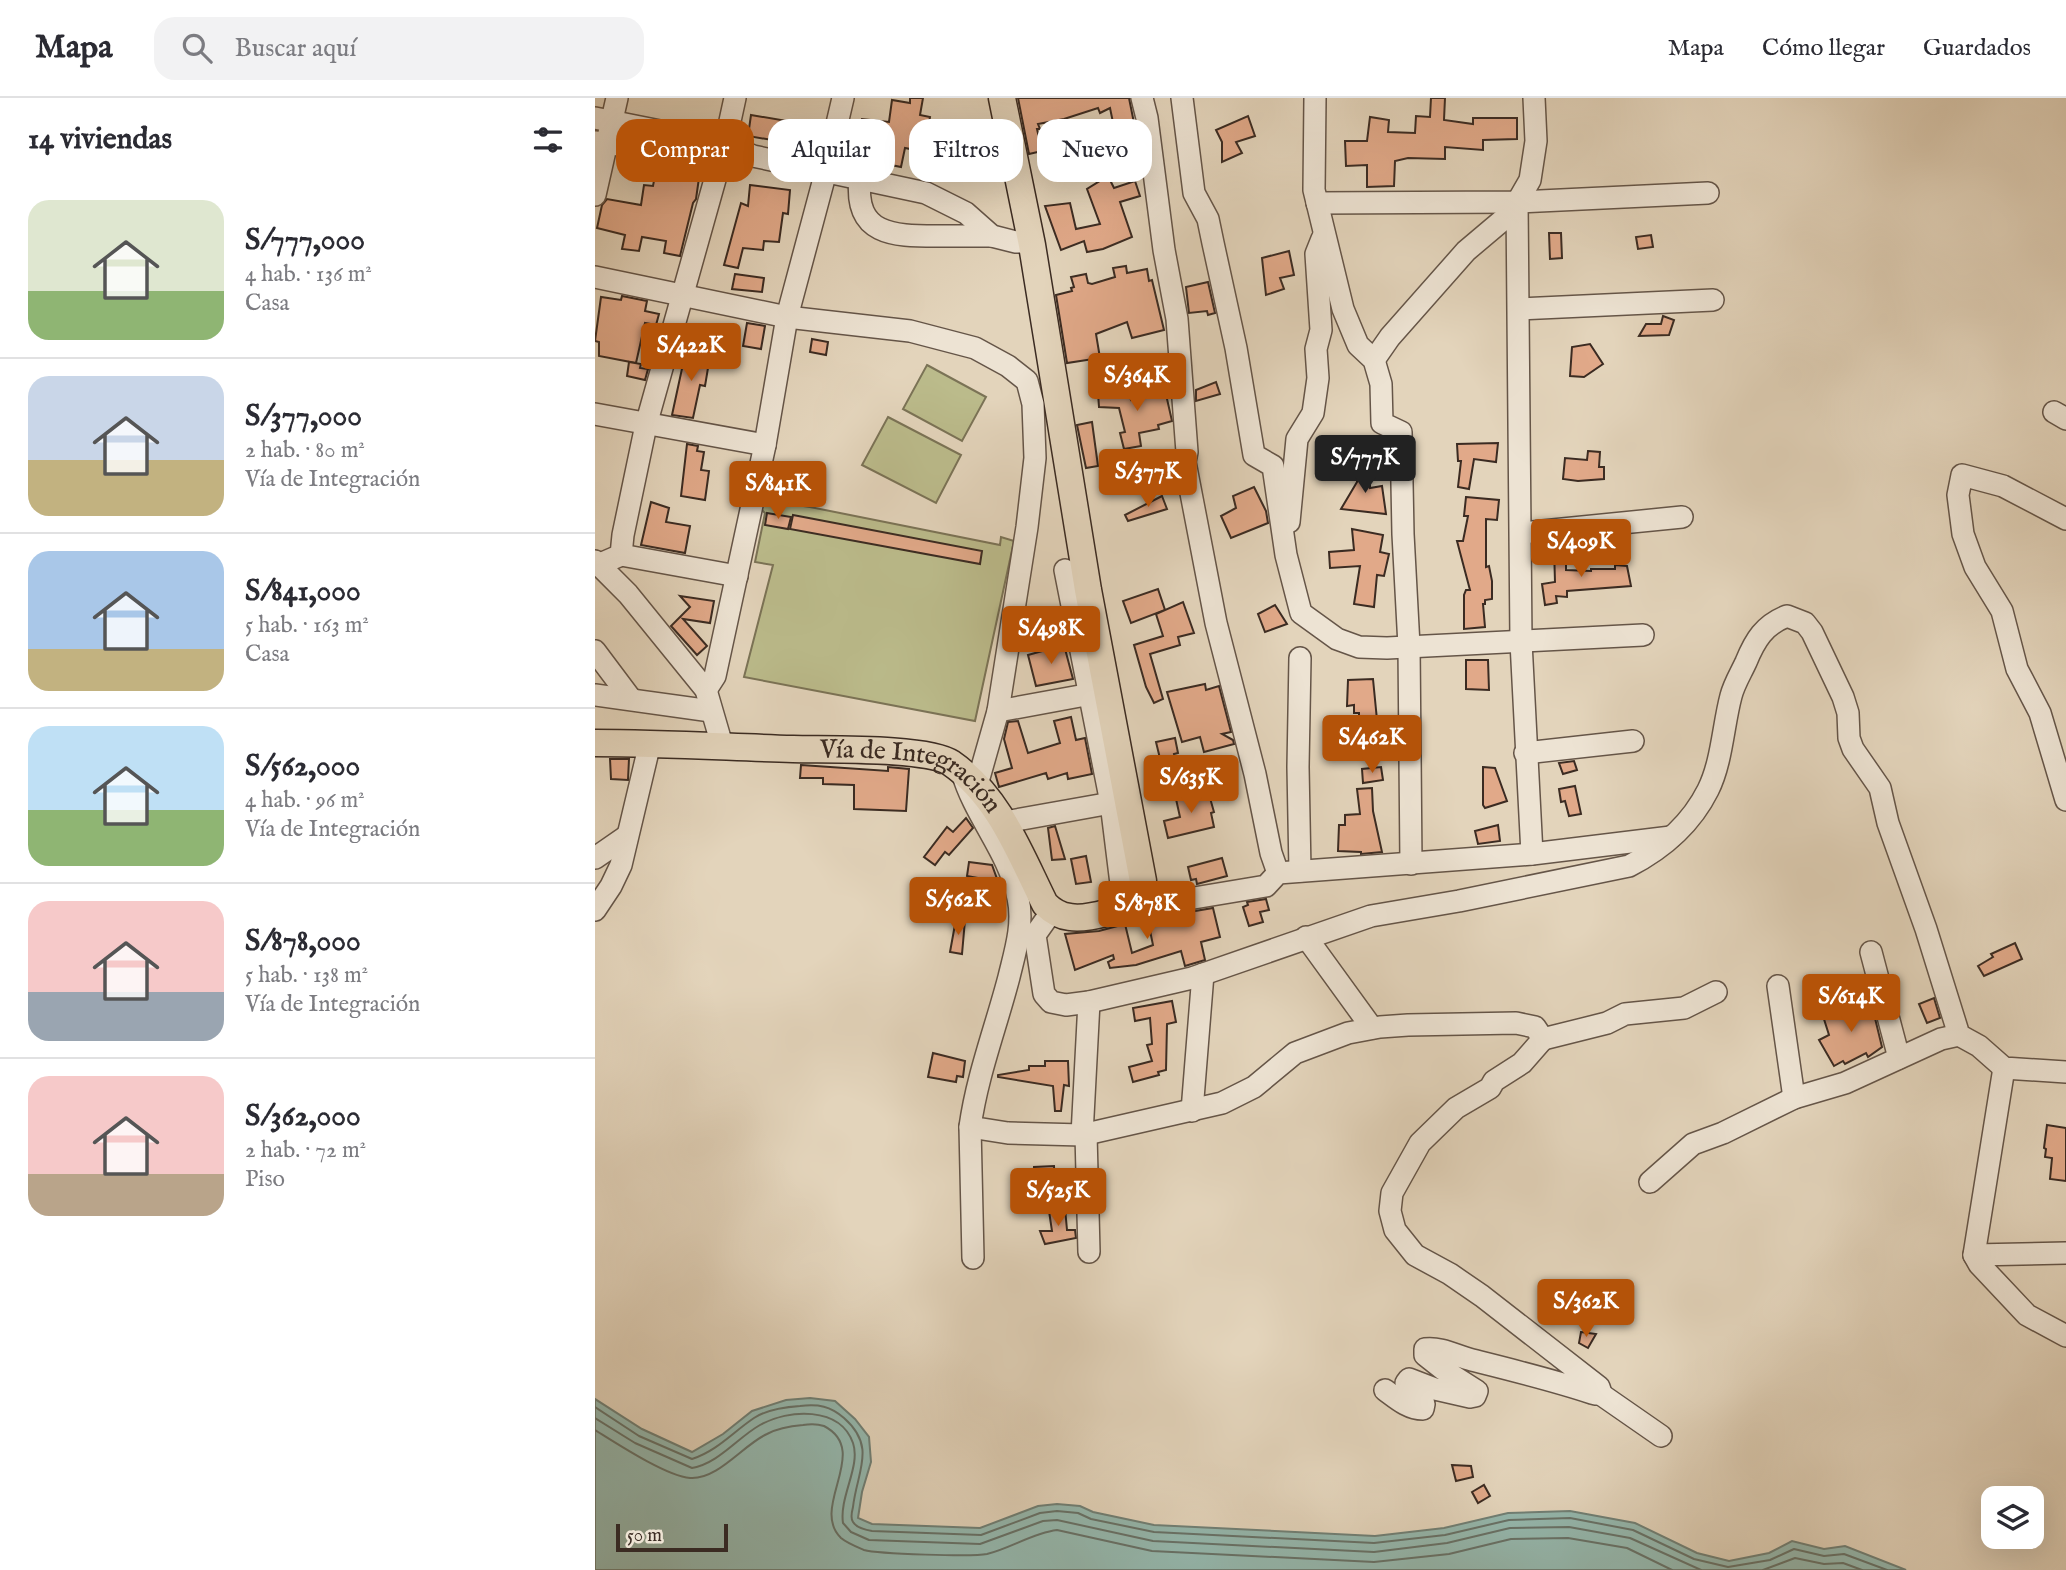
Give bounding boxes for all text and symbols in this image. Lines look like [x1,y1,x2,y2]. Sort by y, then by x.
search box [154,17,644,80]
text: Mapa [35,27,112,69]
icon: search [178,29,216,67]
text: Buscar aquí [234,32,356,65]
text: Mapa [1668,33,1724,64]
text: Cómo llegar [1762,33,1885,64]
text: Guardados [1923,33,2031,64]
chip: Comprar [616,119,754,182]
chip: Alquilar [768,119,895,182]
chip: Filtros [909,119,1023,182]
chip: Nuevo [1037,119,1152,182]
text: 14 viviendas [28,121,172,159]
icon: filters [529,121,567,159]
text: S/777,000 [245,222,365,260]
icon: home [84,228,168,312]
text: 4 hab. · 136 m² [245,260,372,289]
text: Casa [245,289,289,318]
pin: S/422K [634,324,748,383]
text: S/422K [657,331,725,360]
pin: S/364K [1080,354,1194,413]
text: S/364K [1104,361,1170,390]
text: S/377,000 [245,398,362,436]
icon: home [84,404,168,488]
text: 2 hab. · 80 m² [245,436,365,465]
pin: S/777K [1308,436,1422,495]
text: S/777K [1331,443,1399,472]
pin: S/377K [1091,450,1205,509]
text: S/377K [1115,457,1181,486]
pin: S/841K [721,462,835,521]
text: Vía de Integración [245,465,420,494]
text: S/841K [745,469,811,498]
pin: S/409K [1524,519,1638,579]
text: S/409K [1547,527,1615,556]
text: S/841,000 [245,573,361,611]
icon: home [84,579,168,663]
pin: S/498K [994,606,1108,666]
text: 5 hab. · 163 m² [245,611,369,640]
text: S/498K [1018,614,1084,643]
text: Casa [245,640,289,669]
pin: S/462K [1315,716,1429,775]
text: S/462K [1338,723,1406,752]
street label: Vía de Integración [819,733,1010,820]
text: S/562,000 [245,748,360,786]
icon: home [84,754,168,838]
pin: S/635K [1134,756,1248,815]
text: S/635K [1160,763,1222,792]
text: 4 hab. · 96 m² [245,786,365,815]
text: Vía de Integración [245,815,420,844]
pin: S/562K [901,878,1015,937]
pin: S/878K [1090,882,1204,941]
text: S/562K [925,885,991,914]
text: S/878K [1114,889,1180,918]
text: S/878,000 [245,923,361,961]
icon: home [84,929,168,1013]
text: 5 hab. · 138 m² [245,961,368,990]
pin: S/614K [1794,974,1908,1034]
text: S/614K [1818,982,1884,1011]
text: Vía de Integración [245,990,420,1019]
text: S/362,000 [245,1098,361,1136]
icon: home [84,1104,168,1188]
text: 2 hab. · 72 m² [245,1136,366,1165]
text: Piso [245,1165,285,1194]
pin: S/525K [1001,1168,1115,1228]
text: S/525K [1026,1176,1090,1205]
pin: S/362K [1529,1280,1643,1339]
text: S/362K [1553,1287,1619,1316]
map controls [1981,1486,2044,1549]
button: layers [1981,1486,2044,1549]
scale bar [616,1521,728,1553]
text: 50 m [627,1524,662,1548]

